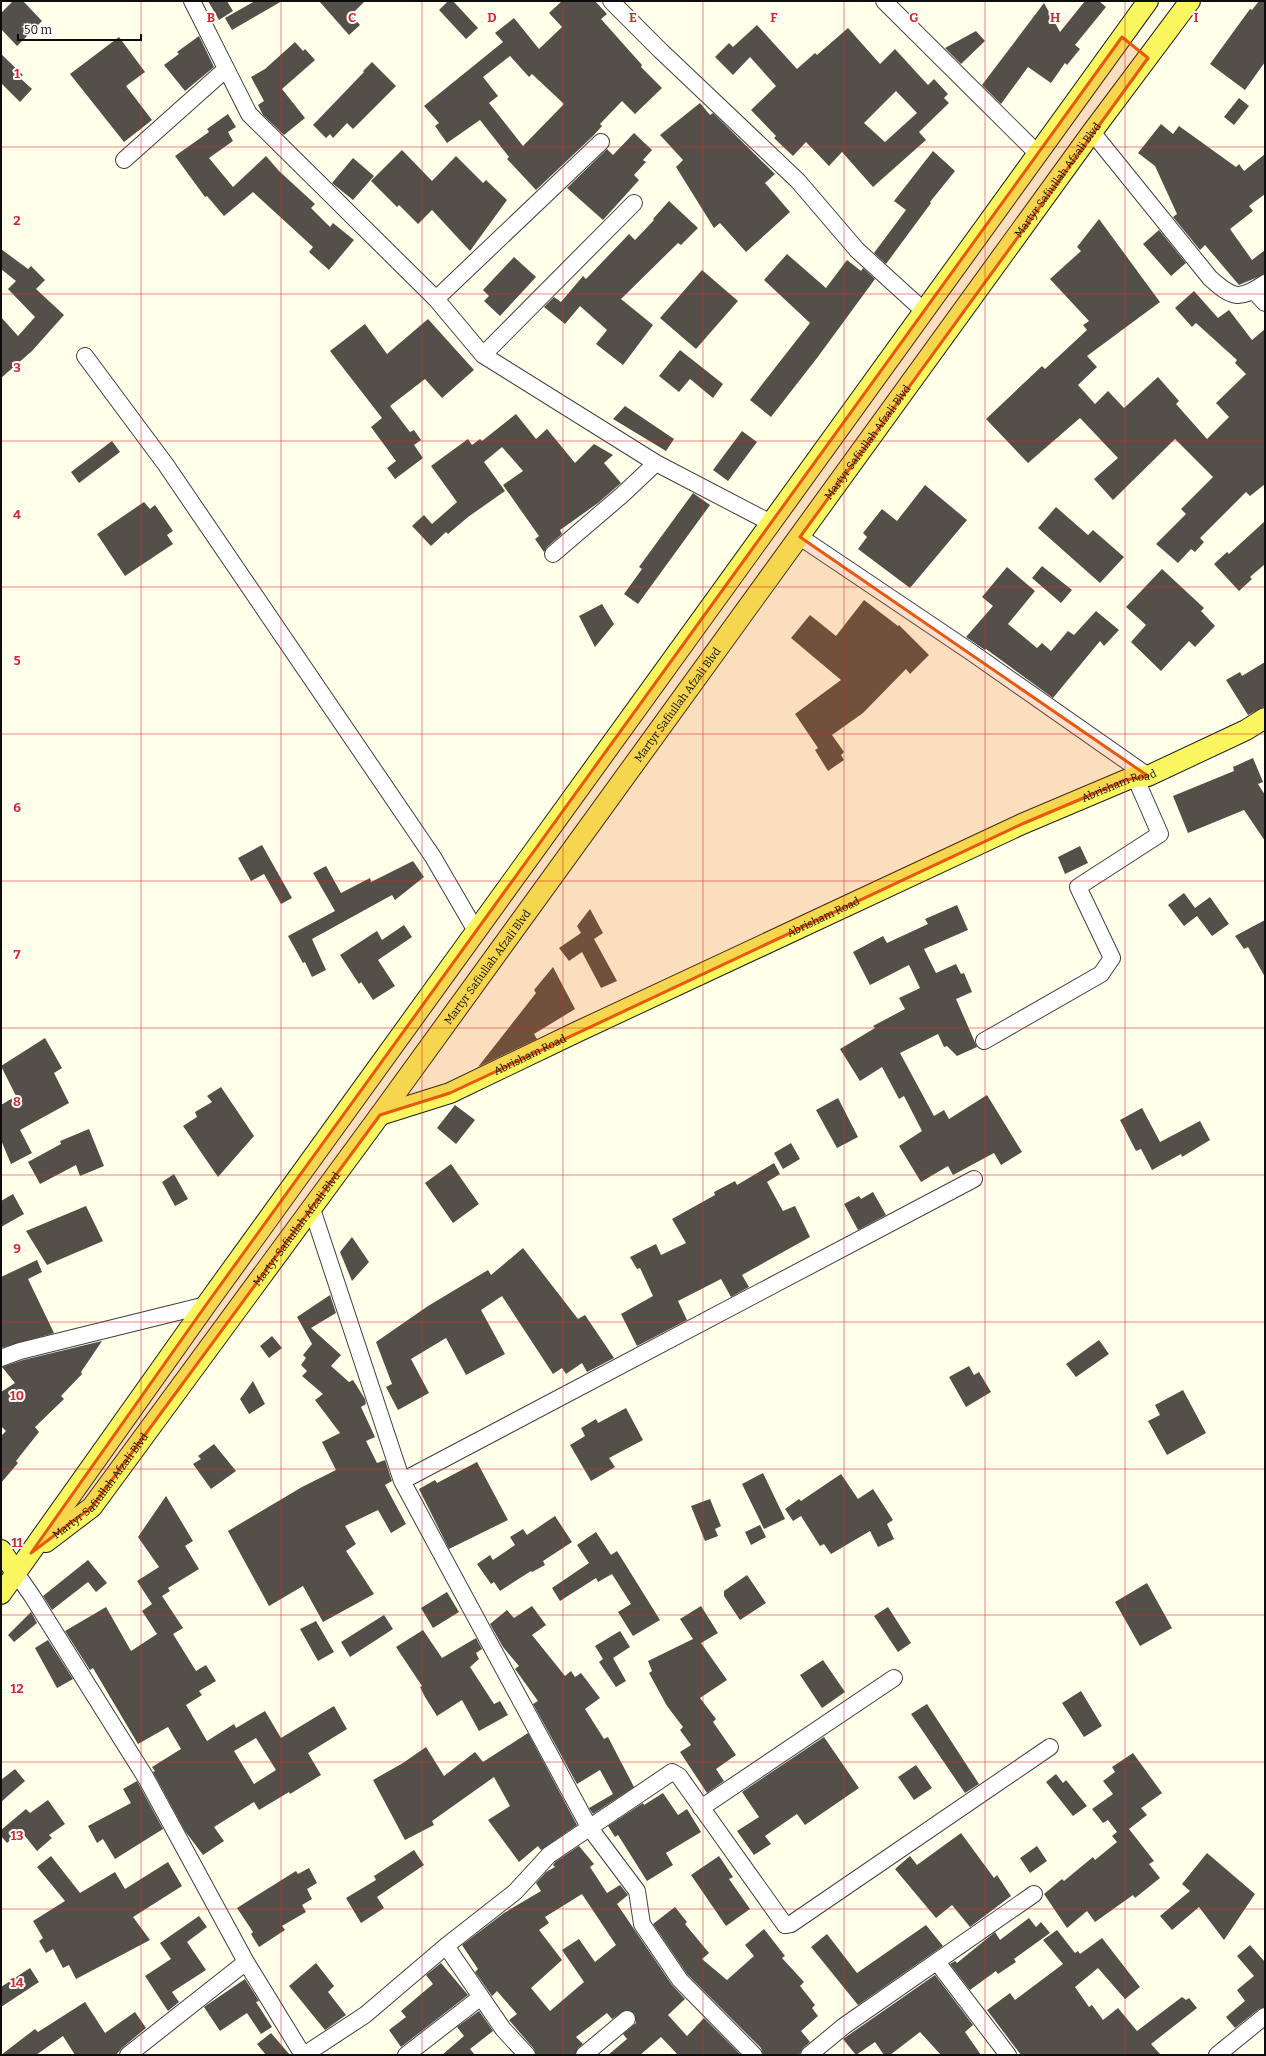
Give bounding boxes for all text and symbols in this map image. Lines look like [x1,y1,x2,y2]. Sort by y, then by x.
text: B [207,10,215,25]
text: C [348,10,356,25]
text: D [487,10,497,25]
text: E [629,10,637,25]
text: F [770,10,778,25]
text: G [909,10,919,25]
text: H [1050,10,1060,25]
text: I [1194,10,1199,25]
scale bar [18,16,141,42]
text: 50 m [24,23,53,37]
text: 1 [14,66,20,81]
street label: Martyr Safiullah Afzali Blvd [1012,120,1104,240]
text: 2 [13,213,21,228]
text: 3 [13,360,21,375]
street label: Martyr Safiullah Afzali Blvd [821,382,913,502]
text: 4 [13,507,21,522]
street label: Martyr Safiullah Afzali Blvd [631,644,723,764]
text: 5 [13,653,21,668]
street label: Abrisham Road [1079,766,1159,805]
text: 6 [13,800,21,815]
street label: Abrisham Road [785,894,862,939]
street label: Martyr Safiullah Afzali Blvd [441,907,533,1027]
text: 7 [14,947,21,962]
street label: Abrisham Road [492,1031,569,1078]
text: 8 [13,1094,21,1109]
street label: Martyr Safiullah Afzali Blvd [250,1169,343,1288]
text: 9 [13,1241,21,1256]
text: 10 [10,1388,24,1403]
street label: Martyr Safiullah Afzali Blvd [50,1430,151,1541]
text: 11 [11,1535,23,1550]
text: 12 [11,1681,23,1696]
text: 13 [10,1828,24,1843]
text: 14 [10,1975,24,1990]

